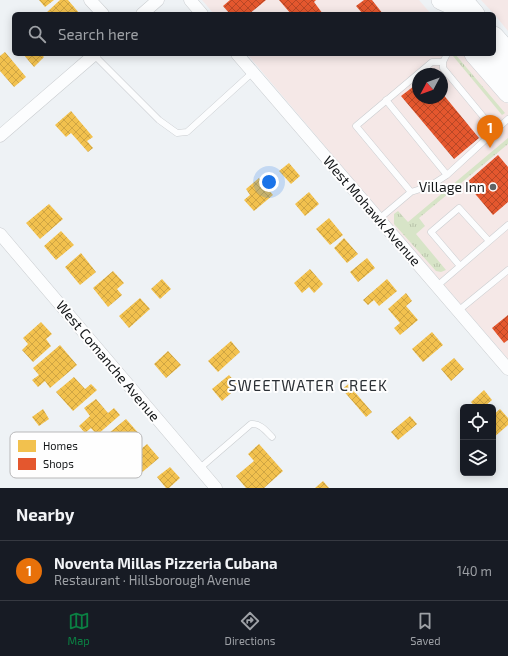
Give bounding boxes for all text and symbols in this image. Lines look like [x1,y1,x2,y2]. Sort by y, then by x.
search box [12,12,496,56]
icon: search [26,23,48,45]
text: Search here [58,25,139,43]
north arrow [412,68,448,104]
pin: 1 [477,115,503,148]
street label: West Mohawk Avenue [320,152,425,269]
your location [259,172,279,192]
place label: Village Inn [419,178,485,195]
marker: Village Inn [488,182,498,192]
street label: West Comanche Avenue [53,297,164,424]
district label: SWEETWATER CREEK [228,376,388,394]
map controls [460,404,496,476]
button: locate [460,404,496,440]
legend [10,432,142,478]
text: Homes [43,439,78,452]
button: layers [460,440,496,476]
text: Shops [43,457,74,470]
text: Nearby [16,504,74,524]
text: Noventa Millas Pizzeria Cubana [54,554,277,572]
text: 1 [26,563,32,579]
text: 140 m [457,563,492,579]
text: Restaurant · Hillsborough Avenue [54,572,251,588]
tab: Map [68,610,90,647]
tab: Directions [225,610,275,647]
tab: Saved [410,610,441,647]

